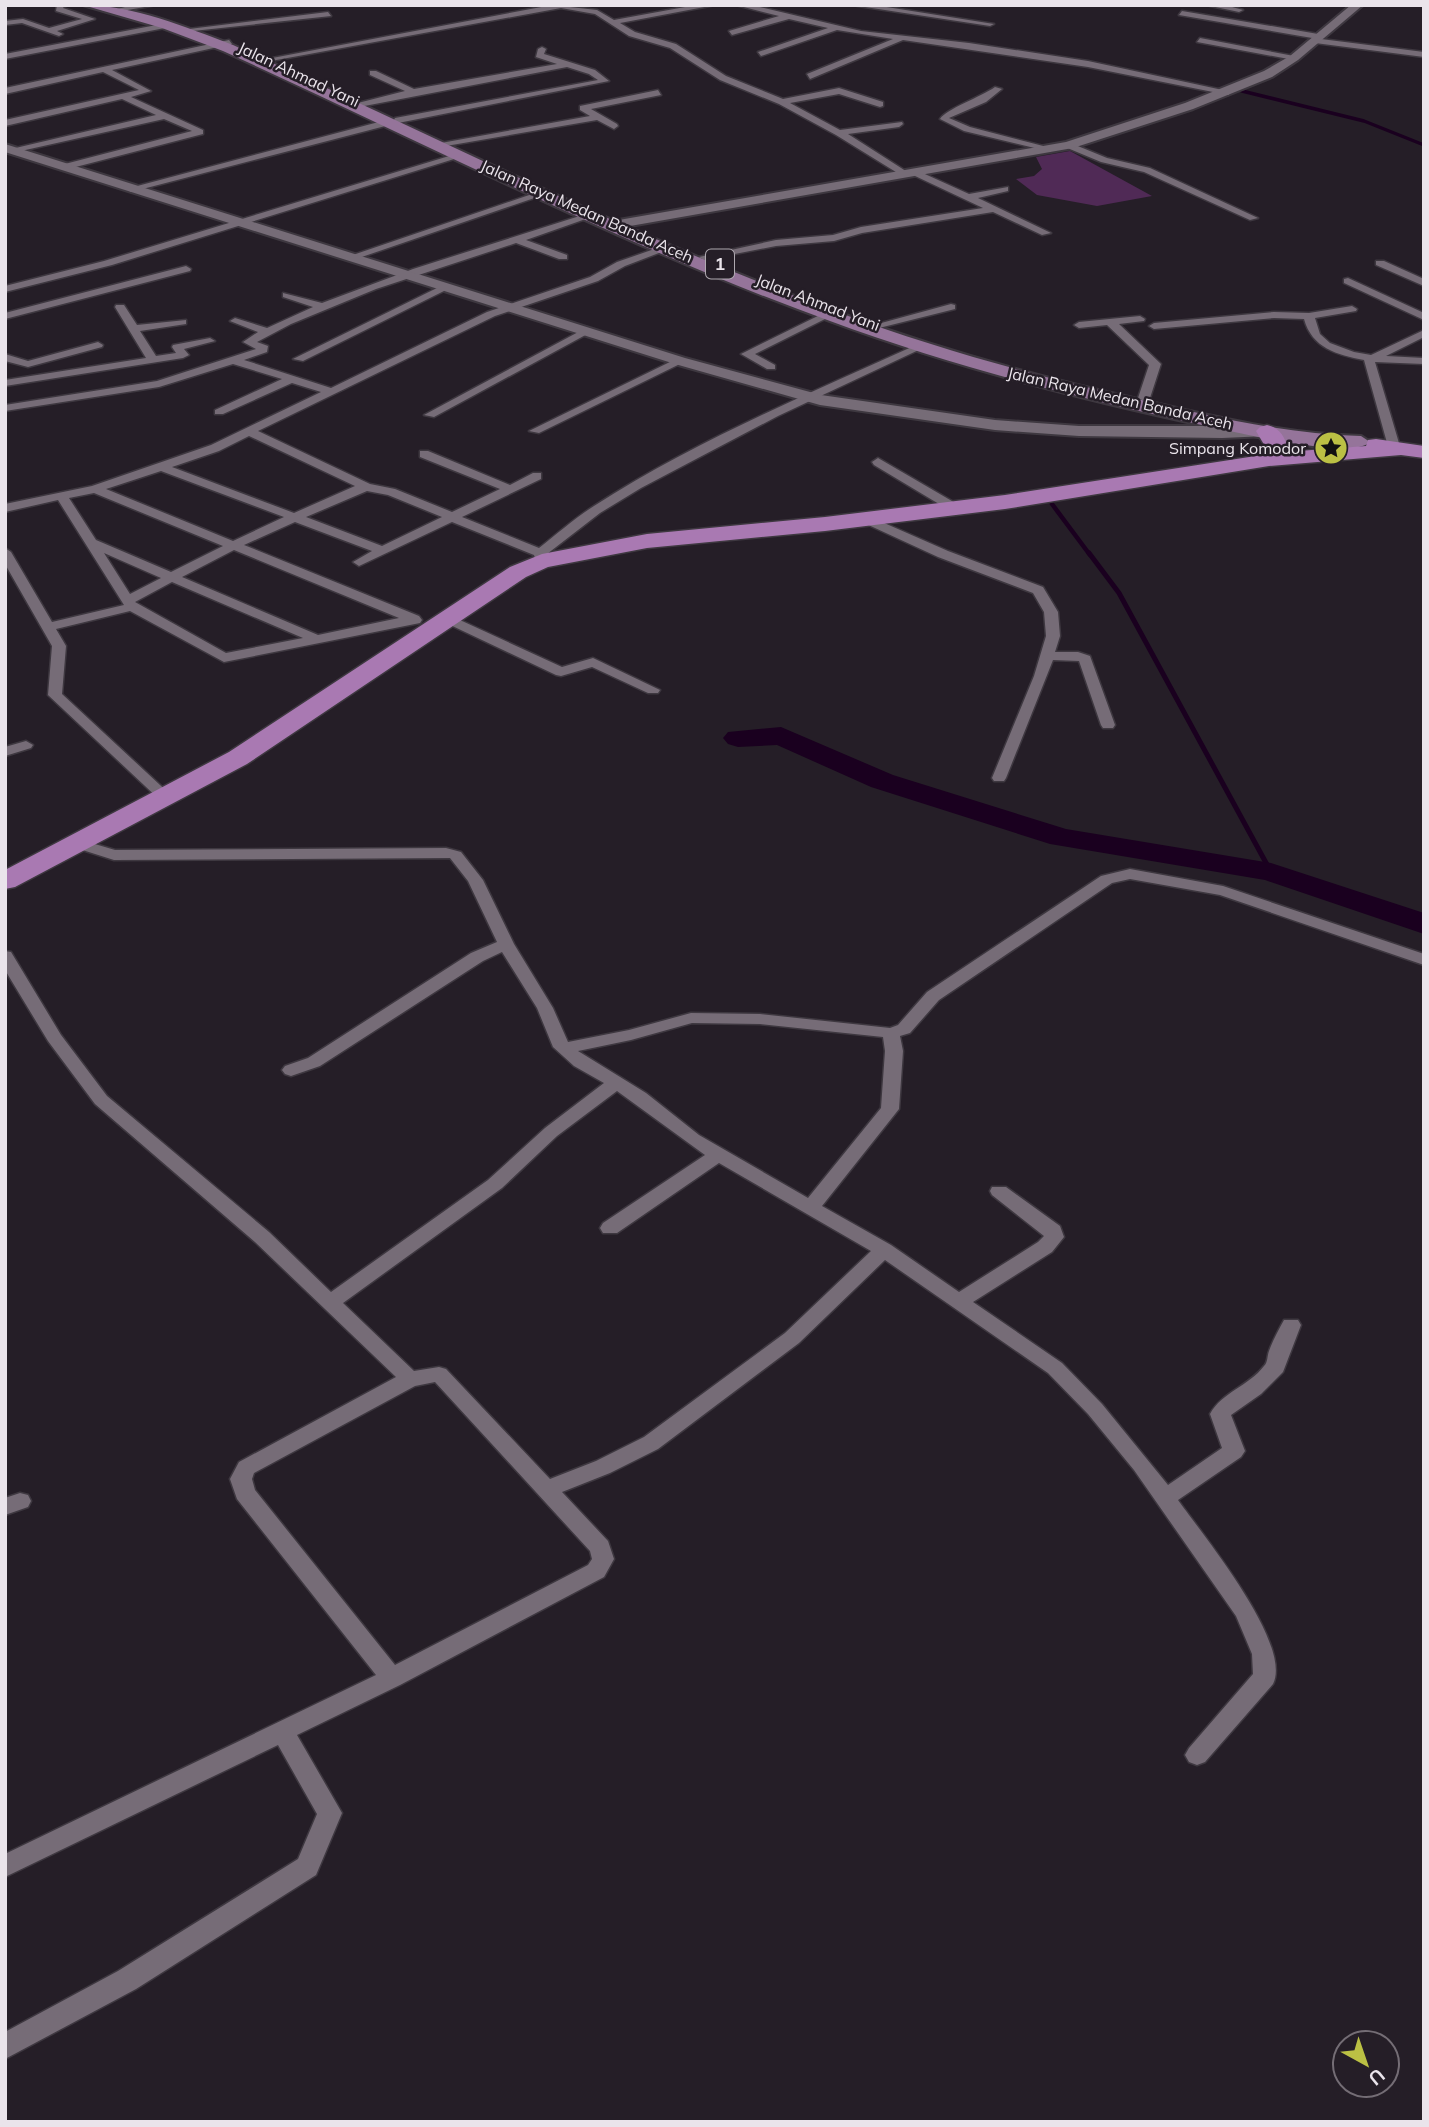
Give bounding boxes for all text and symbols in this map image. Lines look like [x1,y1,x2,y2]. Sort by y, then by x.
street label: Jalan Ahmad Yani [235,37,363,111]
street label: Jalan Raya Medan Banda Aceh [478,155,696,267]
road number: 1 [706,250,734,278]
street label: Jalan Ahmad Yani [753,269,883,335]
street label: Jalan Raya Medan Banda Aceh [1005,362,1235,434]
place icon: Simpang Komodor [1312,429,1350,467]
place label: Simpang Komodor [1169,438,1306,458]
north arrow [1331,2029,1401,2099]
text: U [1364,2063,1390,2091]

